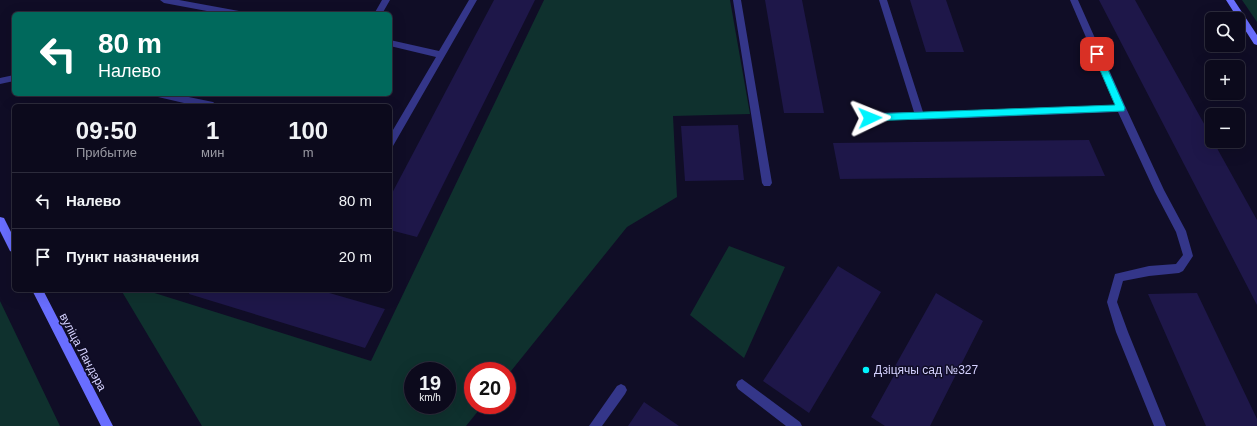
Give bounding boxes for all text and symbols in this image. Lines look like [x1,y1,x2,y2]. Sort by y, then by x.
map controls [1205,12,1245,148]
button: search [1205,12,1245,52]
icon: left [32,28,84,80]
text: 80 m [98,28,162,59]
pin [1080,37,1114,71]
icon: arrive [1086,43,1108,65]
button: + [1205,60,1245,100]
text: Налево [98,61,161,81]
position arrow [849,97,891,139]
button: − [1205,108,1245,148]
text: 09:50 [76,117,137,144]
text: 1 [206,117,219,144]
text: 100 [288,117,328,144]
text: Прибытие [76,145,137,160]
text: мин [201,145,224,160]
text: m [303,145,314,160]
icon: left [32,190,54,212]
text: Налево [66,192,121,209]
text: 80 m [339,192,372,209]
icon: arrive [32,246,54,268]
text: Пункт назначения [66,248,199,265]
text: 20 m [339,248,372,265]
street label: вуліца Ландэра [57,311,110,394]
speed limit sign: 20 [464,362,516,414]
place label: Дзіцячы сад №327 [874,363,979,377]
marker: Дзіцячы сад №327 [861,365,871,375]
text: 19 [419,372,441,394]
text: km/h [419,392,441,403]

